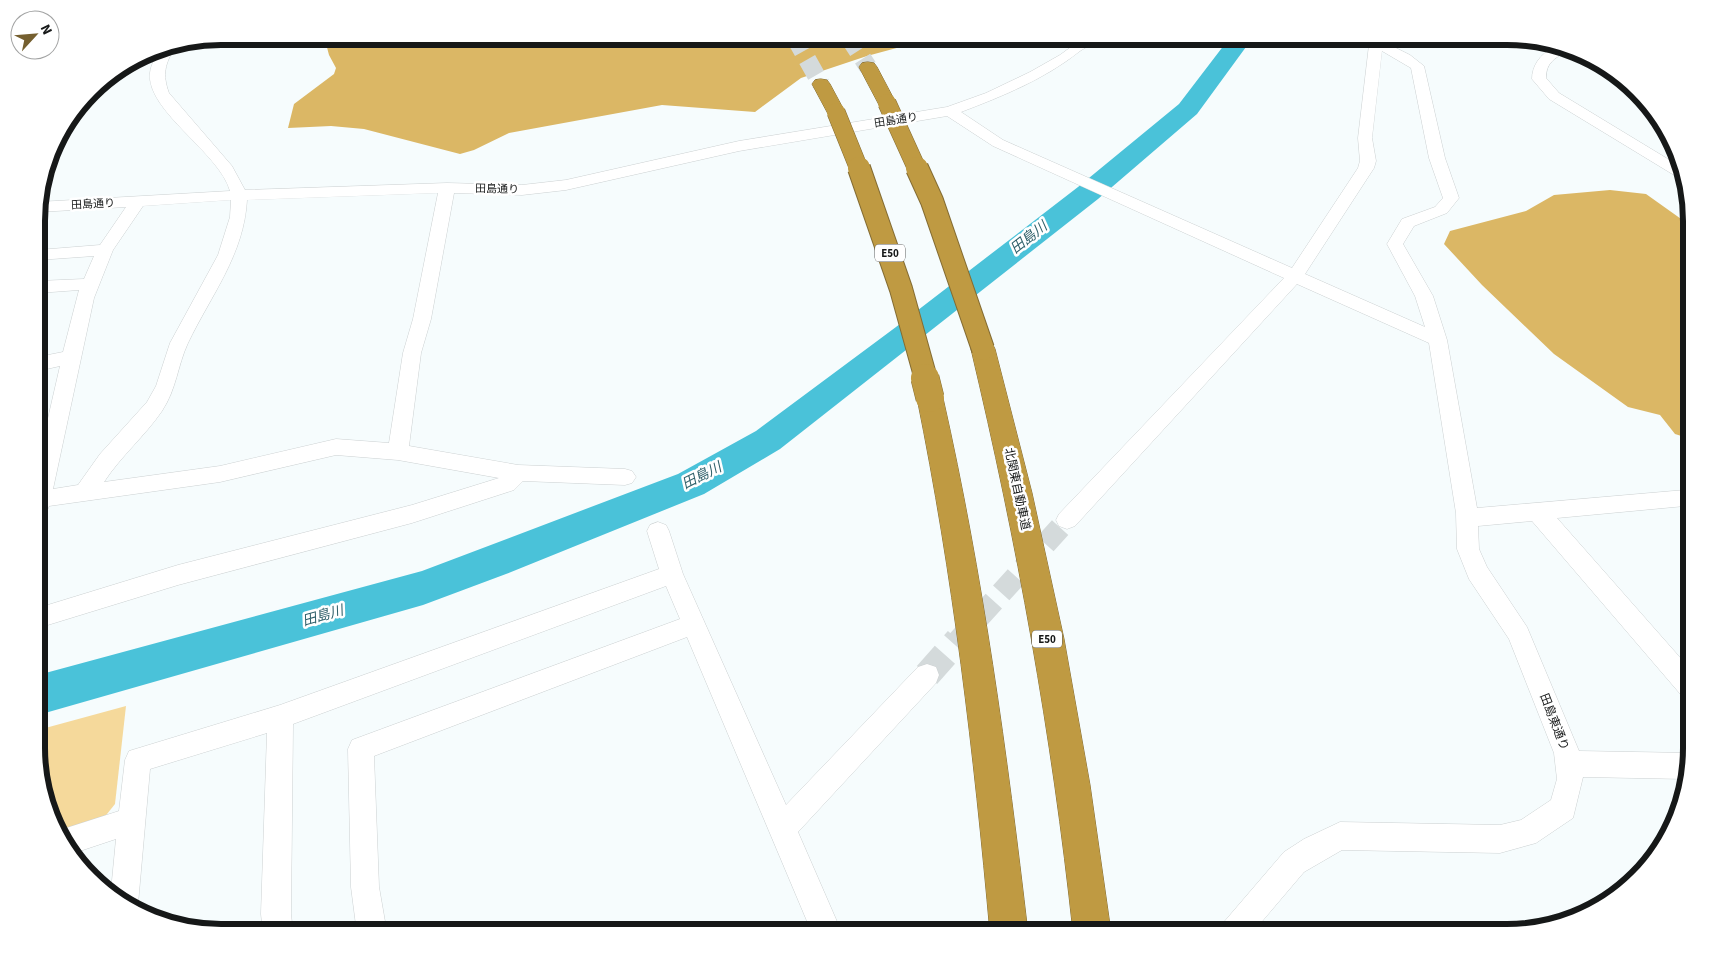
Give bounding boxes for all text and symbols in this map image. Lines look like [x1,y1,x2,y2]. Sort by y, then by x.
north arrow [10,10,60,60]
text: N [35,21,57,38]
street label: 田島通り [873,109,919,131]
street label: 田島通り [475,181,519,197]
street label: 田島通り [71,195,115,213]
water label: 田島川 [1006,216,1053,259]
road number: E50 [875,244,905,262]
street label: 北関東自動車道 [1000,446,1034,532]
water label: 田島川 [679,457,727,494]
water label: 田島川 [300,600,348,631]
road number: E50 [1032,630,1062,648]
street label: 田島東通り [1535,691,1573,753]

